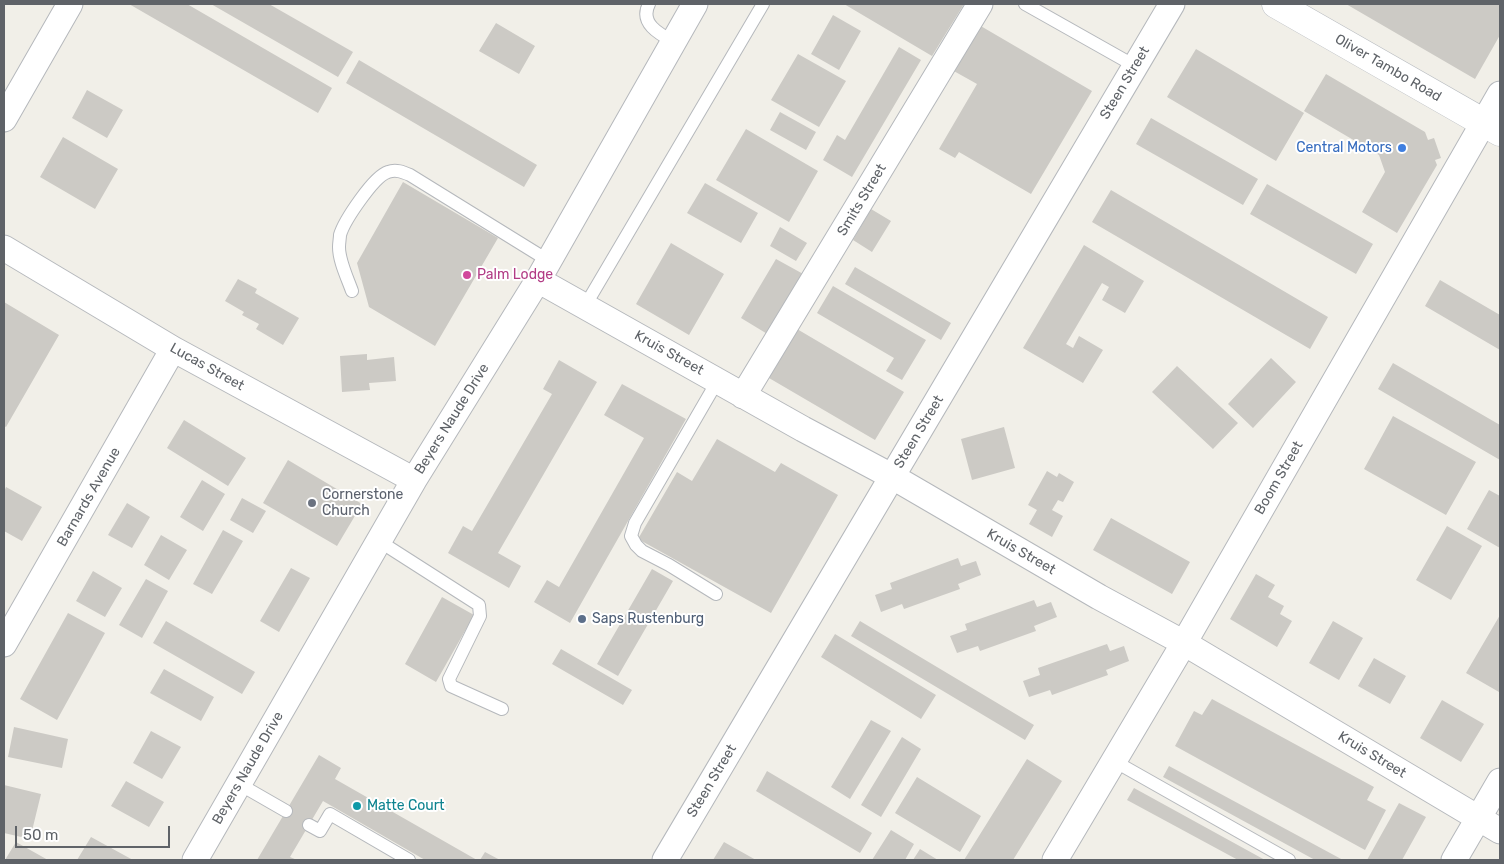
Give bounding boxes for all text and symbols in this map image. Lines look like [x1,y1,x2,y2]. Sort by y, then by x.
street label: Oliver Tambo Road [1332,31,1444,105]
street label: Steen Street [1097,43,1153,123]
place label: Central Motors [1296,140,1392,156]
marker: Central Motors [1396,142,1408,154]
street label: Smits Street [834,161,890,239]
place label: Palm Lodge [477,267,553,283]
marker: Palm Lodge [461,269,473,281]
street label: Kruis Street [631,327,707,379]
street label: Lucas Street [167,340,247,394]
street label: Beyers Naude Drive [411,361,493,477]
street label: Steen Street [891,392,947,472]
street label: Boom Street [1251,438,1307,518]
street label: Barnards Avenue [54,444,124,550]
place label: Cornerstone Church [322,487,403,520]
marker: Cornerstone Church [306,497,318,509]
street label: Kruis Street [984,526,1058,578]
place label: Saps Rustenburg [592,611,704,627]
marker: Saps Rustenburg [576,613,588,625]
street label: Beyers Naude Drive [209,709,287,827]
street label: Kruis Street [1335,728,1409,782]
street label: Steen Street [684,741,740,821]
place label: Matte Court [367,798,445,814]
marker: Matte Court [351,800,363,812]
scale bar [18,816,172,848]
text: 50 m [23,826,58,844]

